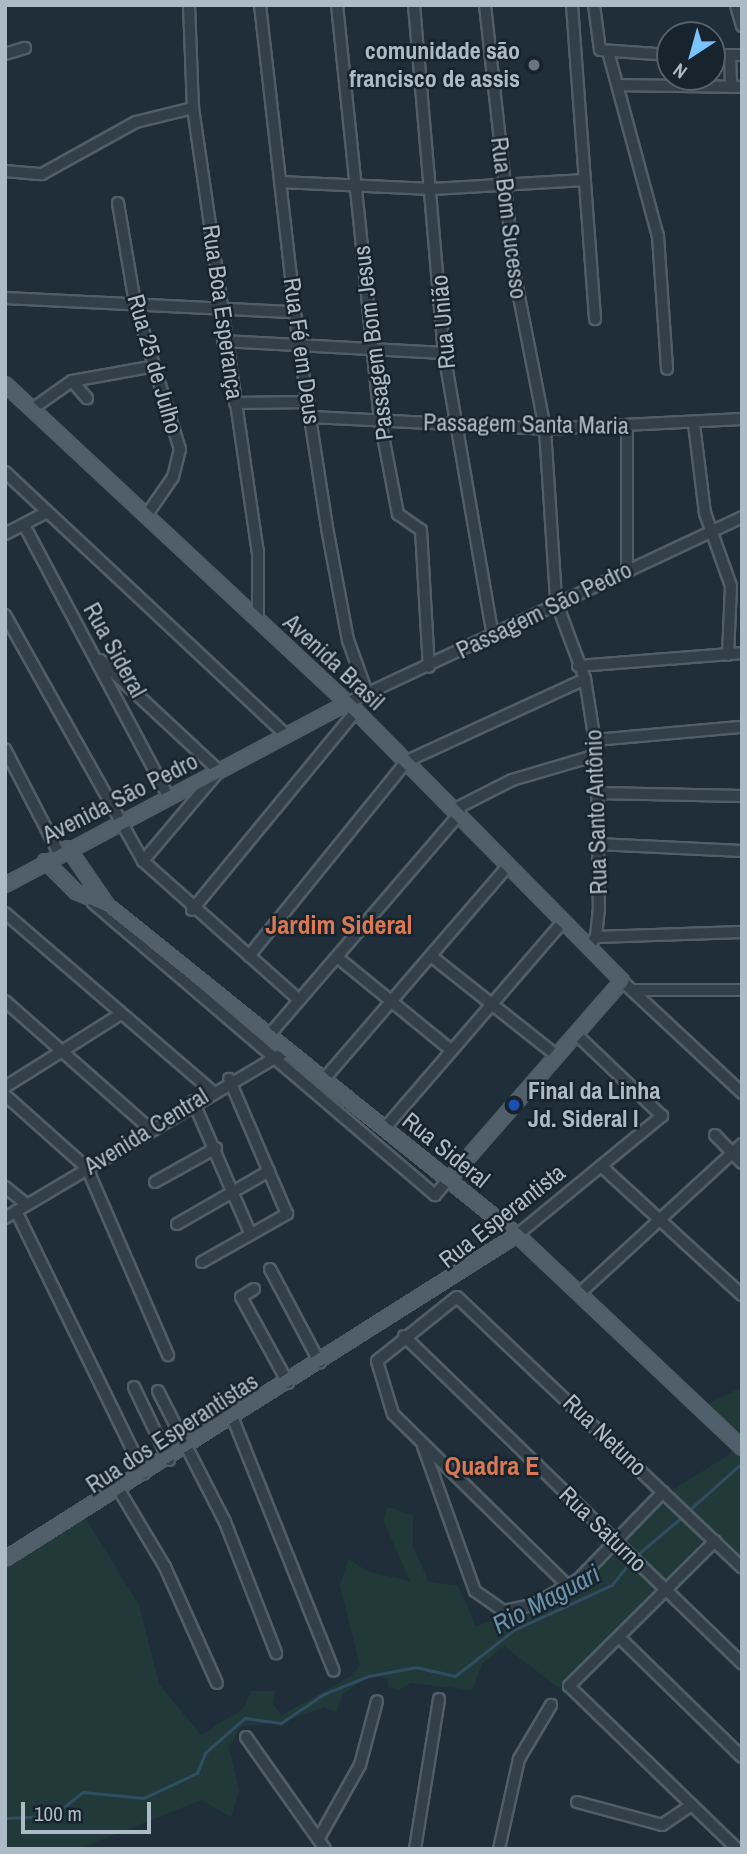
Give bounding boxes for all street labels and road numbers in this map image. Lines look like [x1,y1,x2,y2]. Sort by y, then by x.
street label: Rua Bom Sucesso [485,135,533,301]
street label: Rua Boa Esperança [196,223,250,401]
street label: Passagem Bom Jesus [347,244,399,442]
street label: Rua União [425,274,461,370]
street label: Rua Fé em Deus [277,276,327,426]
street label: Rua 25 de Julho [121,291,189,437]
street label: Passagem Santa Maria [423,408,629,440]
street label: Passagem São Pedro [452,555,636,665]
street label: Rua Sideral [77,598,153,702]
street label: Avenida Brasil [277,608,391,716]
street label: Rua Santo Antônio [579,728,613,896]
street label: Avenida São Pedro [38,747,202,849]
street label: Avenida Central [79,1081,213,1181]
street label: Rua Sideral [397,1106,495,1194]
street label: Rua Esperantista [433,1158,571,1274]
street label: Rua dos Esperantistas [81,1367,263,1499]
street label: Rua Netuno [557,1388,653,1482]
street label: Rua Saturno [553,1480,653,1578]

